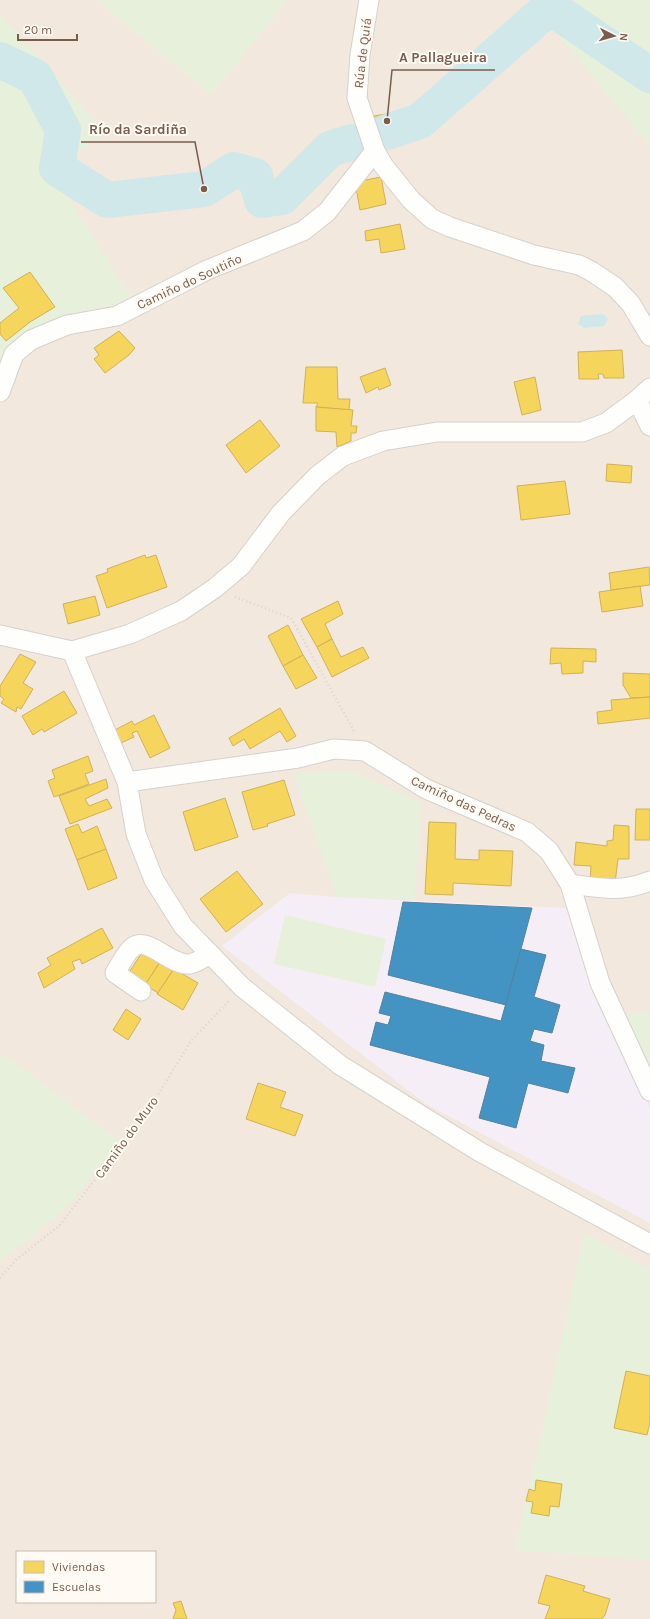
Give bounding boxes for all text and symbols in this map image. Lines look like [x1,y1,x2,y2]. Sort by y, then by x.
scale bar [18,16,77,42]
north arrow [594,16,634,56]
street label: Rúa de Quiá [351,17,374,89]
text: 20 m [24,23,52,37]
text: N [617,32,630,42]
callout: A Pallagueira [392,44,495,70]
text: A Pallagueira [399,49,487,66]
callout: Río da Sardiña [81,116,195,142]
text: Río da Sardiña [89,121,187,138]
street label: Camiño do Soutiño [135,251,244,312]
street label: Camiño das Pedras [409,773,519,834]
street label: Camiño do Muro [92,1093,161,1181]
legend [16,1551,156,1603]
text: Viviendas [52,1560,105,1574]
text: Escuelas [52,1580,101,1594]

